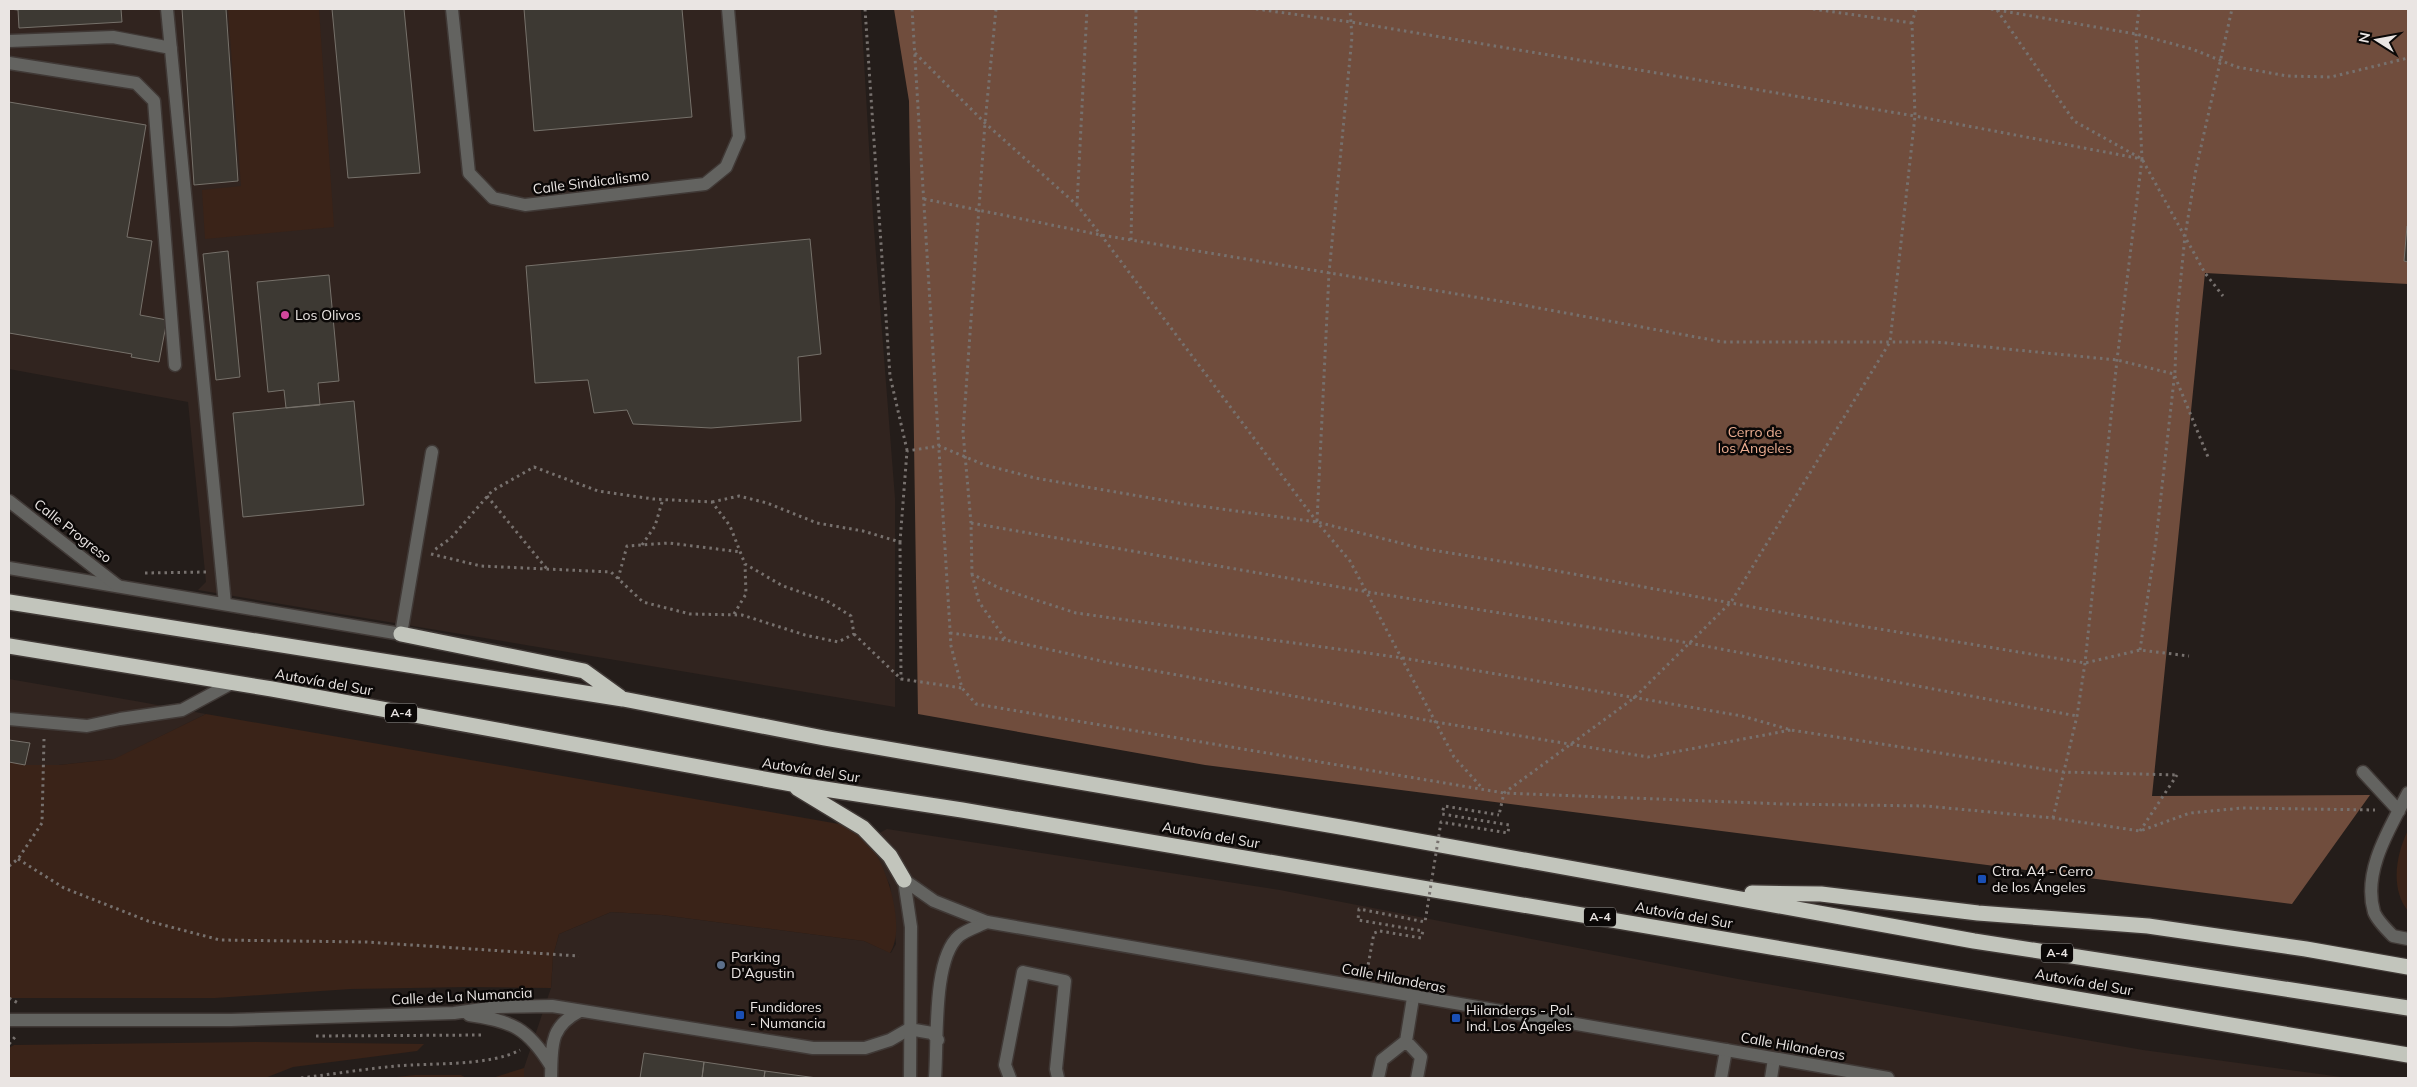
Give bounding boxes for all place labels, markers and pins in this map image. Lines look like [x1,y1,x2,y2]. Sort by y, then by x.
place label: Los Olivos [295,306,361,324]
marker: Los Olivos [279,309,291,321]
place label: Ctra. A4 - Cerro de los Ángeles [1992,862,2093,896]
marker: Ctra. A4 - Cerro de los Ángeles [1976,873,1988,885]
place label: Parking D'Agustin [731,948,795,982]
marker: Parking D'Agustin [715,959,727,971]
place label: Fundidores - Numancia [750,998,826,1032]
place label: Hilanderas - Pol. Ind. Los Ángeles [1466,1001,1573,1035]
marker: Fundidores - Numancia [734,1009,746,1021]
marker: Hilanderas - Pol. Ind. Los Ángeles [1450,1012,1462,1024]

